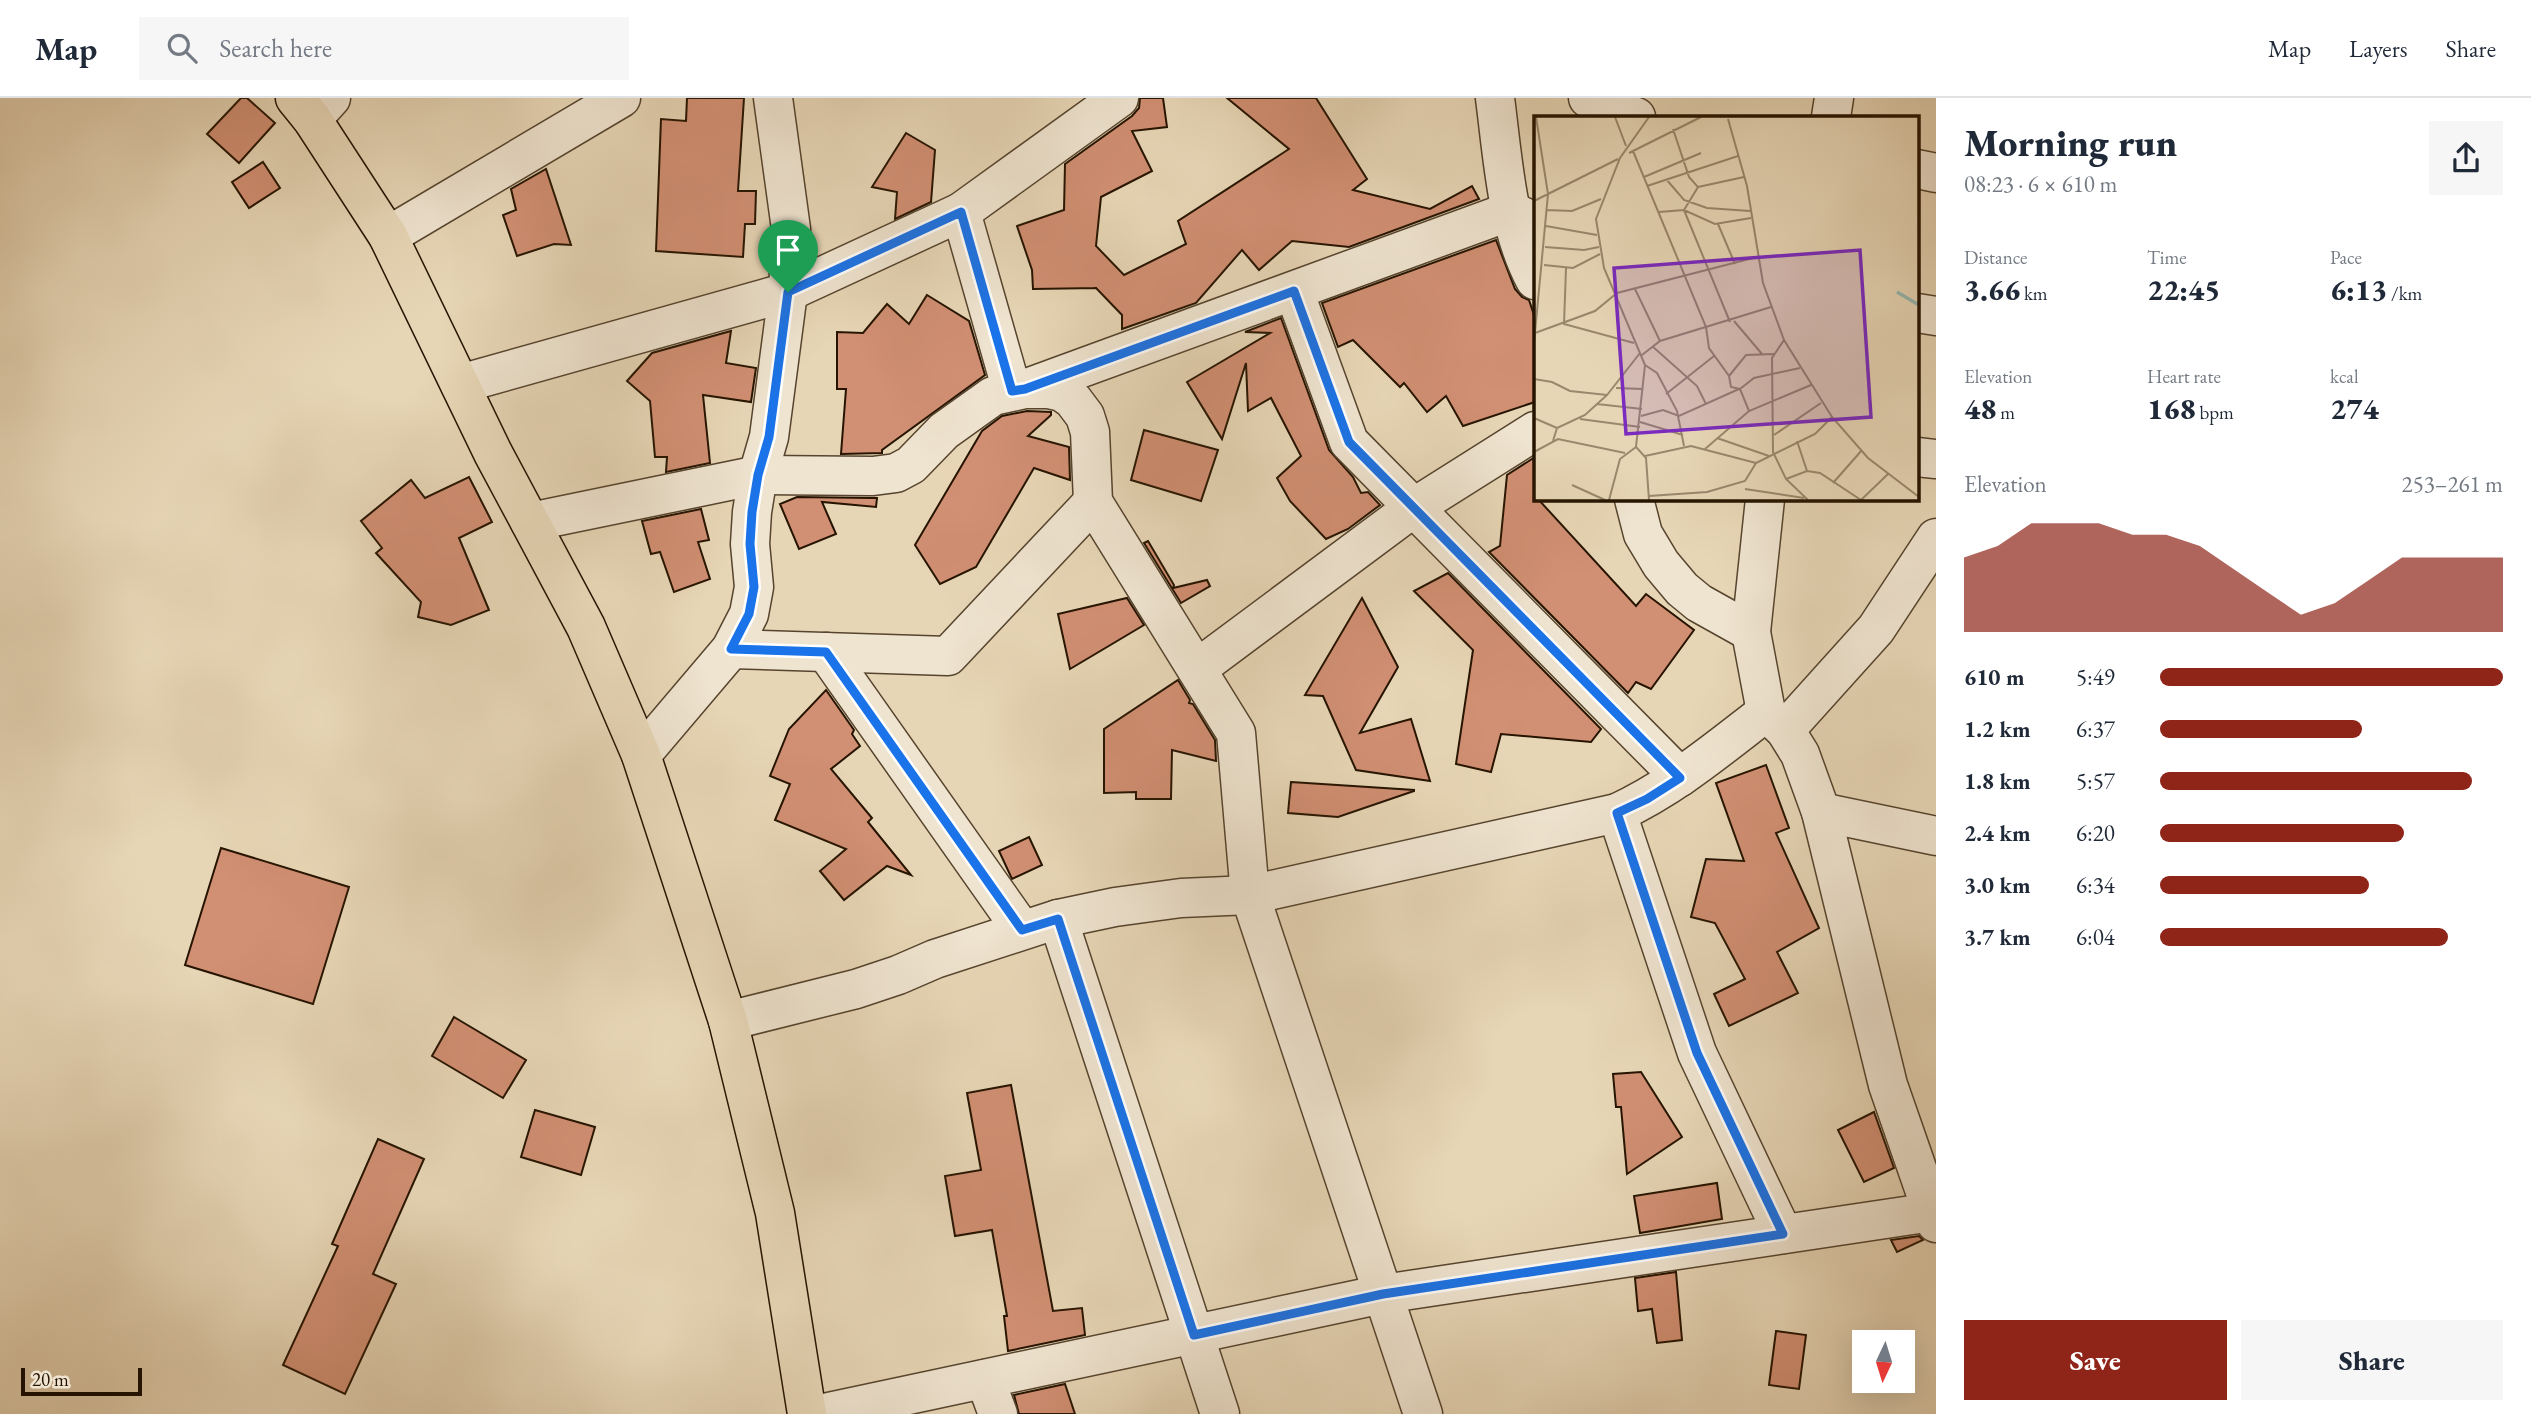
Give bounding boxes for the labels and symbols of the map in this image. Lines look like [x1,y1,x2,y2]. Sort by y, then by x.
inset map [1534,116,1918,500]
pin [758,220,818,292]
north arrow [1852,1330,1914,1393]
scale bar [21,1365,142,1397]

